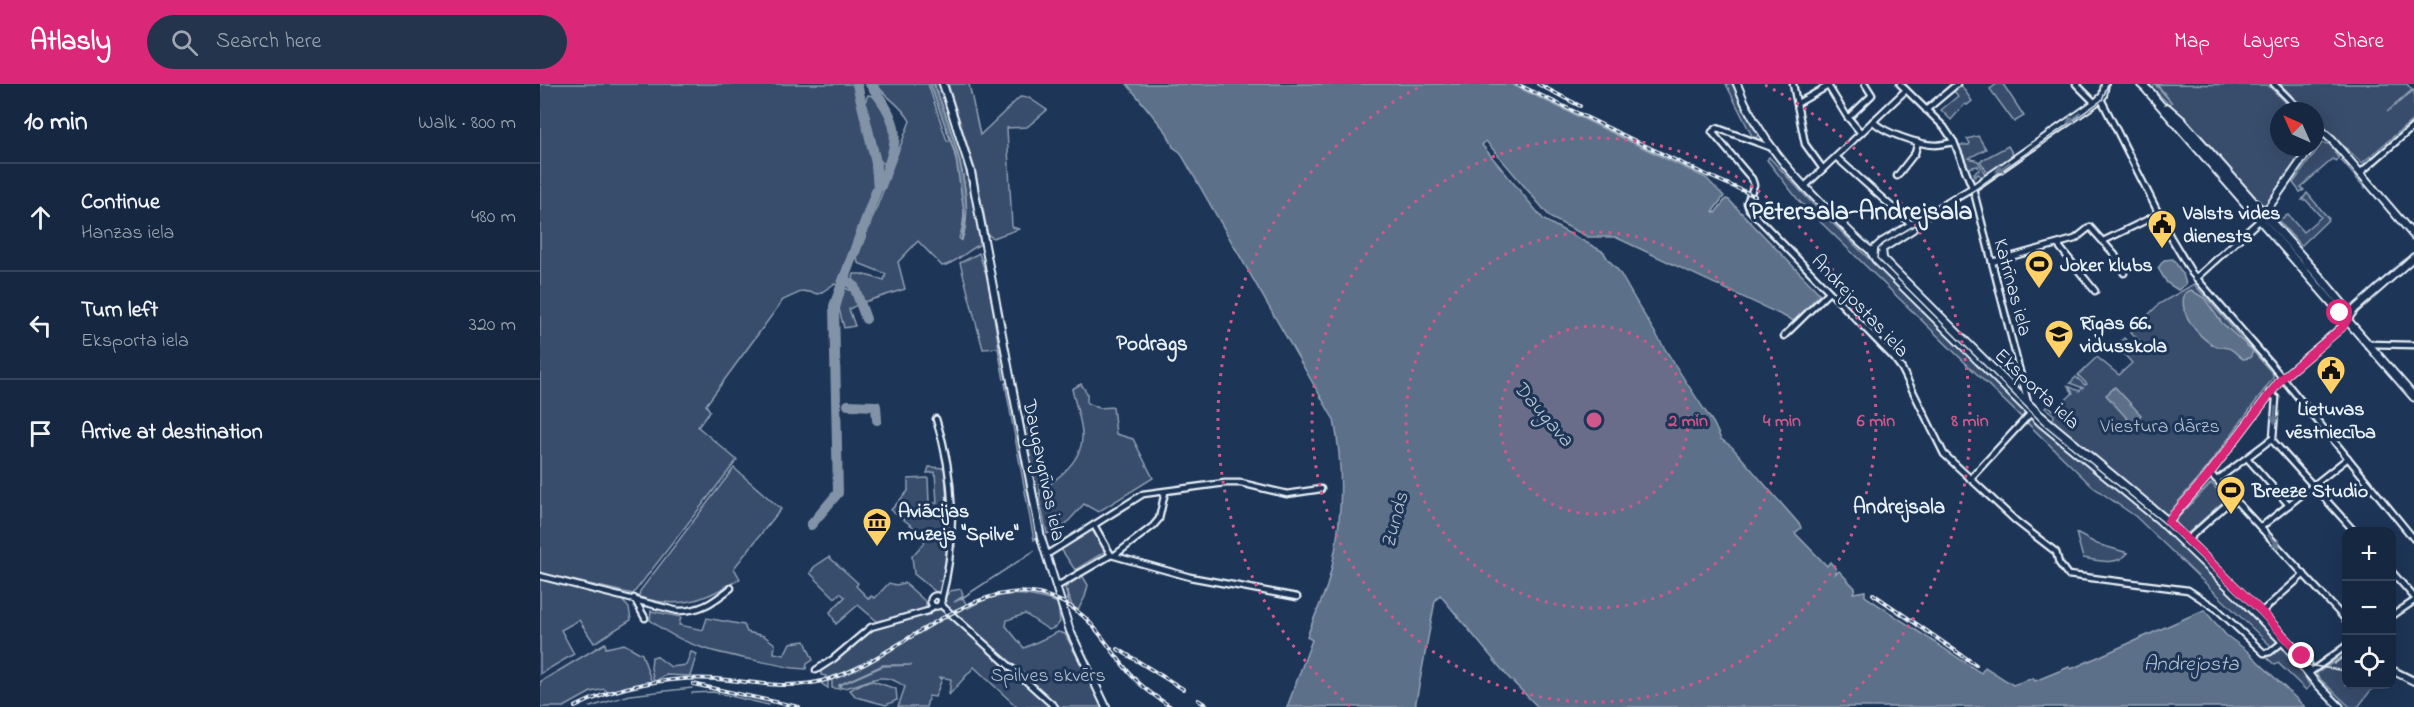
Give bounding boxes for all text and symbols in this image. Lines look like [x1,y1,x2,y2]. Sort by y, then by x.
search box [147,15,567,69]
text: Atlasly [30,22,111,63]
icon: search [168,26,201,59]
text: Search here [216,26,321,58]
text: Map [2174,27,2210,57]
text: Layers [2243,27,2300,57]
text: Share [2333,27,2384,57]
north arrow [2270,102,2324,156]
text: 10 min [24,104,88,142]
text: Walk · 800 m [418,109,516,138]
one-way arrow [2066,112,2082,124]
one-way arrow [1995,161,2011,172]
text: Continue [81,187,160,219]
district label: Pētersala-Andrejsala [1749,194,1973,232]
place label: Valsts vides dienests [2182,200,2280,252]
icon: ahead [24,201,57,234]
text: 480 m [471,203,516,232]
public building icon: Valsts vides dienests [2146,208,2178,250]
text: Hanzas iela [81,219,174,248]
street label: Katrīnas iela [1985,236,2038,340]
street label: Andrejostas iela [1803,248,1915,365]
sports icon: Joker klubs [2023,248,2055,290]
place label: Joker klubs [2060,252,2153,281]
text: Turn left [81,295,158,327]
route start [2326,299,2352,325]
icon: left [24,309,57,342]
place label: Rīgas 66. vidusskola [2079,310,2167,362]
text: 320 m [469,311,516,340]
school or university icon: Rīgas 66. vidusskola [2043,318,2075,360]
text: Eksporta iela [81,327,189,356]
district label: Podrags [1116,330,1188,362]
street label: Eksporta iela [1987,342,2086,437]
public building icon: Lietuvas vēstniecība [2315,354,2347,396]
water label: Daugava [1505,375,1580,455]
street label: Daugavgrīvas iela [1012,396,1072,544]
place label: Lietuvas vēstniecība [2285,396,2376,448]
one-way arrow [2271,405,2280,424]
text: 2 min [1667,409,1708,435]
text: 4 min [1763,409,1801,435]
text: 6 min [1857,409,1895,435]
text: 8 min [1950,409,1989,435]
centre of rings [1584,410,1604,430]
park label: Viestura dārzs [2099,413,2220,442]
icon: arrive [24,417,57,450]
text: Arrive at destination [81,417,263,449]
sports icon: Breeze Studio [2215,474,2247,516]
place label: Breeze Studio [2251,478,2368,507]
water label: Zunds [1374,489,1418,552]
district label: Andrejsala [1853,493,1945,523]
place label: Aviācijas muzejs "Spilve" [898,498,1019,550]
museum icon: Aviācijas muzejs "Spilve" [861,506,893,548]
map controls [2342,527,2396,689]
button: + [2342,527,2396,581]
one-way arrow [2267,533,2280,548]
button: − [2342,581,2396,635]
button: locate [2342,635,2396,689]
route end [2288,642,2314,668]
water label: Andrejosta [2143,650,2239,680]
park label: Spilves skvērs [990,662,1106,691]

